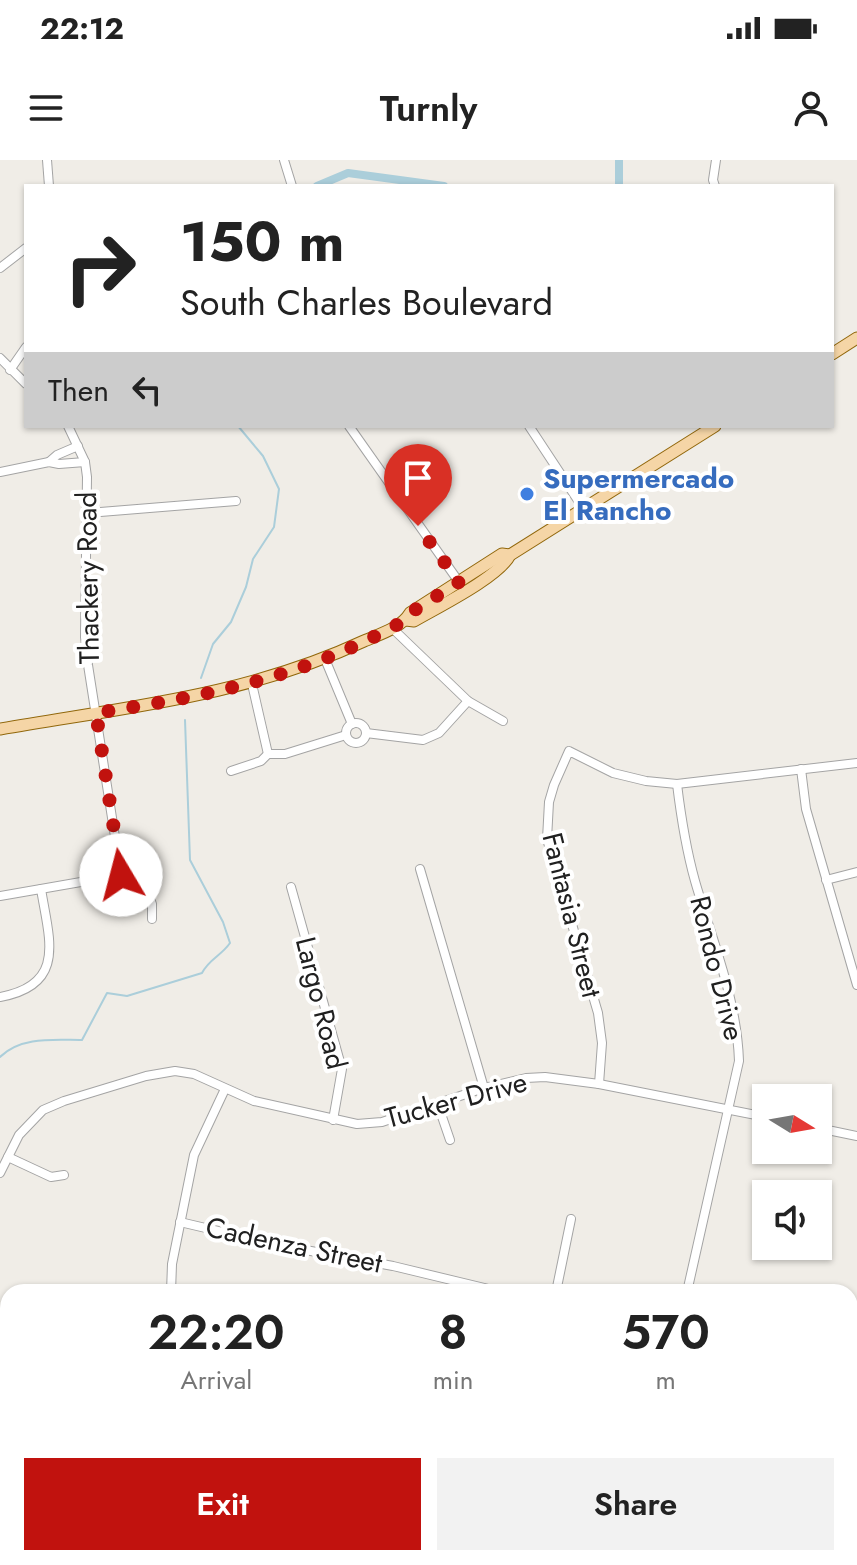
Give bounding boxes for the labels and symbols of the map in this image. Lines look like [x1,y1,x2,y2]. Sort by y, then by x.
pin [384,444,452,526]
place label: Supermercado El Rancho [543,458,734,531]
marker: Supermercado El Rancho [518,485,536,503]
street label: Thackery Road [66,491,110,665]
street label: Fantasia Street [532,828,612,1002]
position arrow [79,833,163,917]
street label: Rondo Drive [679,891,755,1045]
street label: Largo Road [285,932,357,1074]
street label: Tucker Drive [380,1061,532,1139]
north arrow [752,1084,832,1164]
street label: Cadenza Street [202,1206,386,1284]

